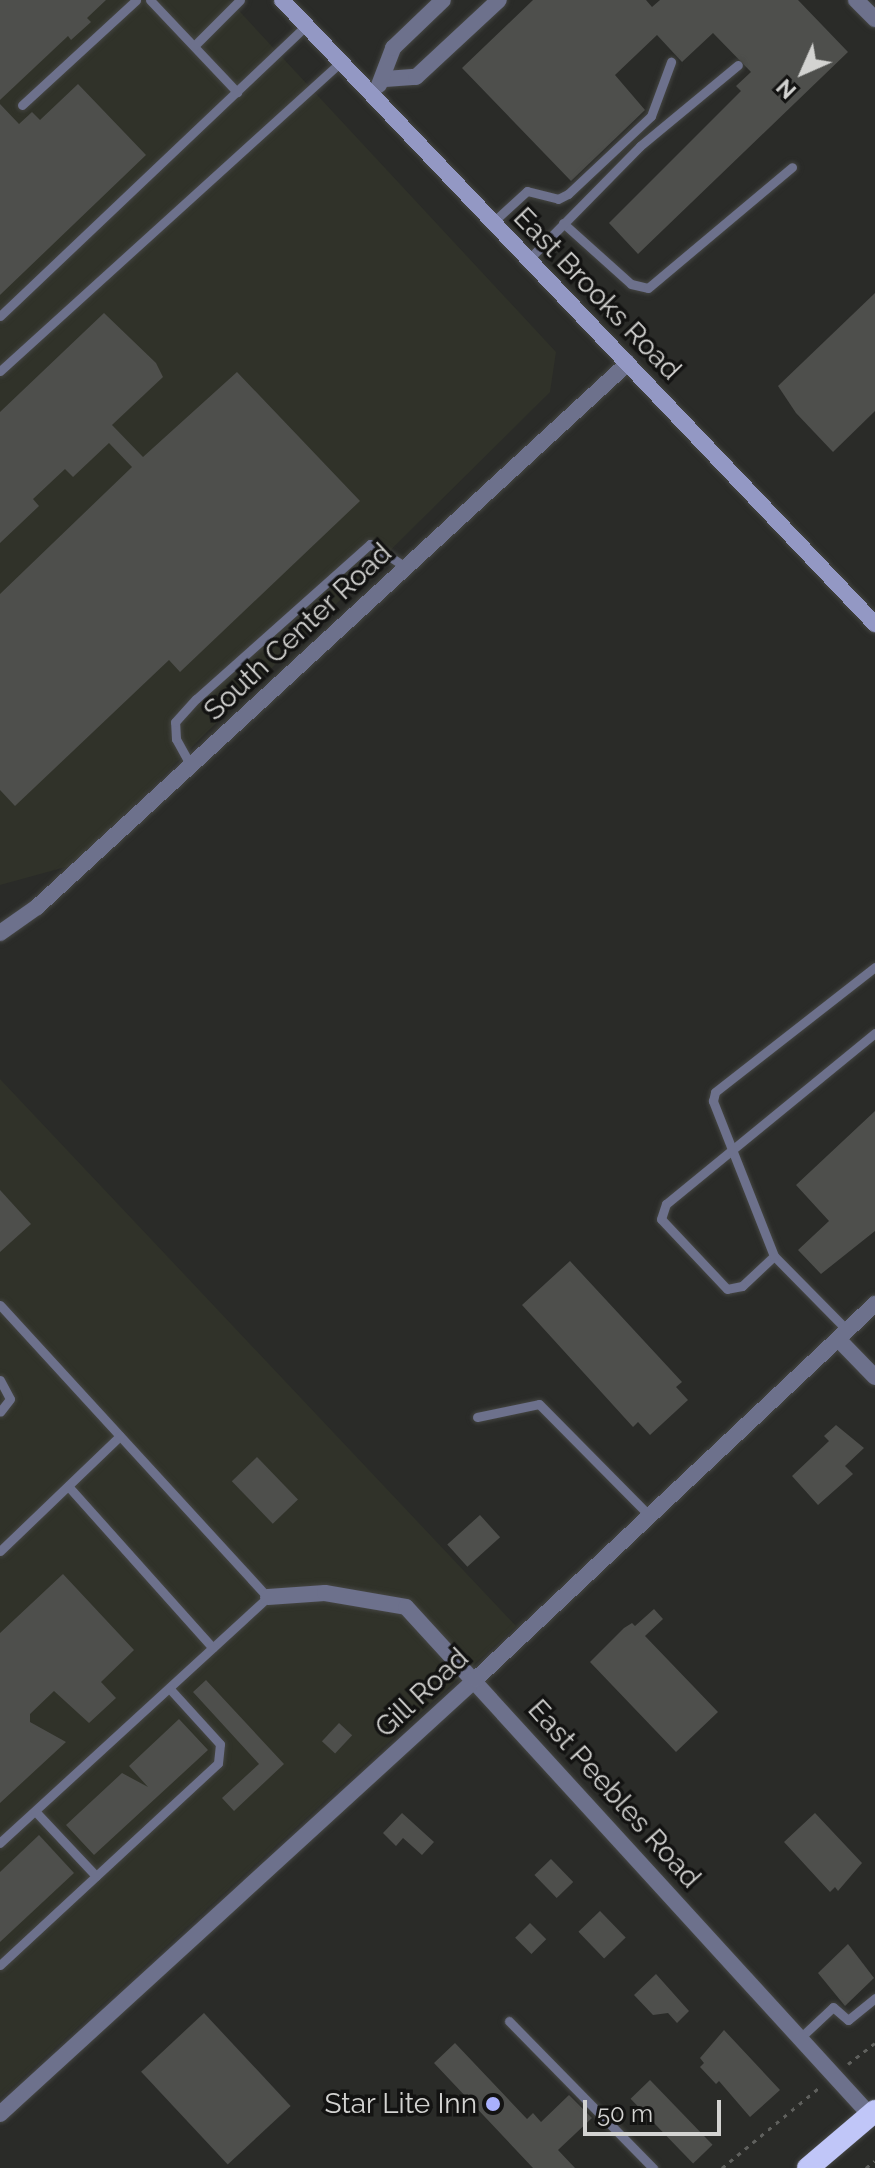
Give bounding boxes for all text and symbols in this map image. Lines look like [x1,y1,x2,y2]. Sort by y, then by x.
north arrow [763,32,843,112]
text: N [771,74,801,104]
street label: East Brooks Road [506,201,688,387]
street label: South Center Road [197,536,399,728]
street label: Gill Road [368,1641,476,1745]
street label: East Peebles Road [521,1693,707,1895]
scale bar [587,2084,725,2134]
place label: Star Lite Inn [324,2087,477,2121]
marker: Star Lite Inn [484,2095,502,2113]
text: 50 m [597,2099,653,2128]

